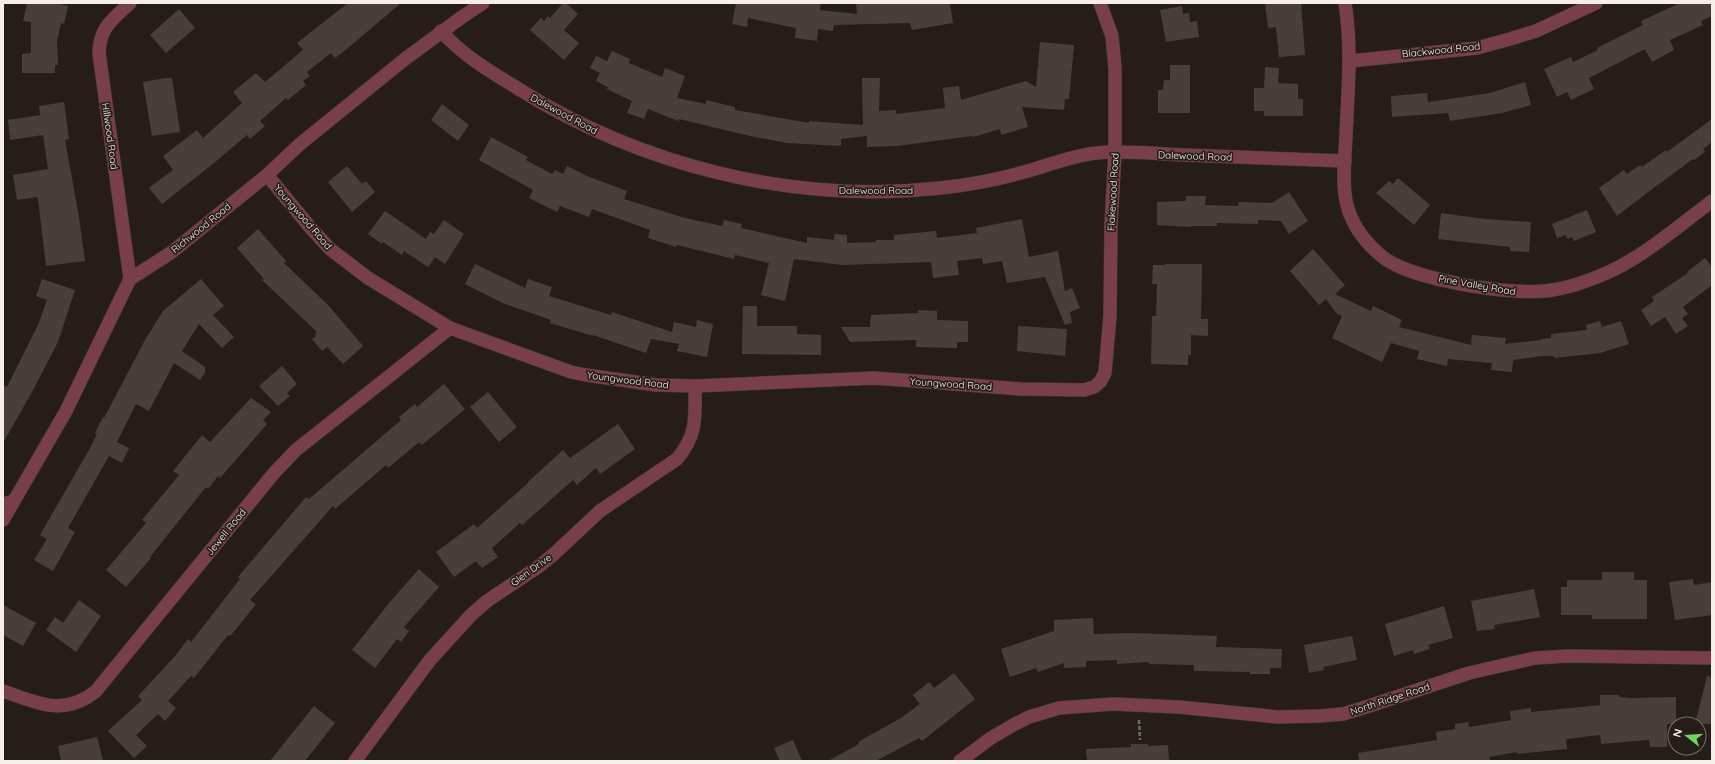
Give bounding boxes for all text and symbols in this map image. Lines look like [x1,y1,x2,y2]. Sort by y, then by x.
street label: Blackwood Road [1401,39,1481,61]
street label: Dalewood Road [528,91,600,137]
street label: Hillwood Road [99,102,121,170]
street label: Dalewood Road [1158,148,1232,164]
street label: Flakewood Road [1104,153,1122,231]
street label: Youngwood Road [271,182,335,252]
street label: Dalewood Road [839,184,913,197]
street label: Richwood Road [169,200,233,256]
street label: Pine Valley Road [1437,272,1517,298]
street label: Youngwood Road [586,369,670,391]
street label: Youngwood Road [910,375,992,393]
street label: Jewell Road [203,506,249,558]
street label: Glen Drive [508,551,554,589]
street label: North Ridge Road [1348,680,1432,718]
north arrow [1667,716,1707,756]
text: N [1670,727,1685,739]

